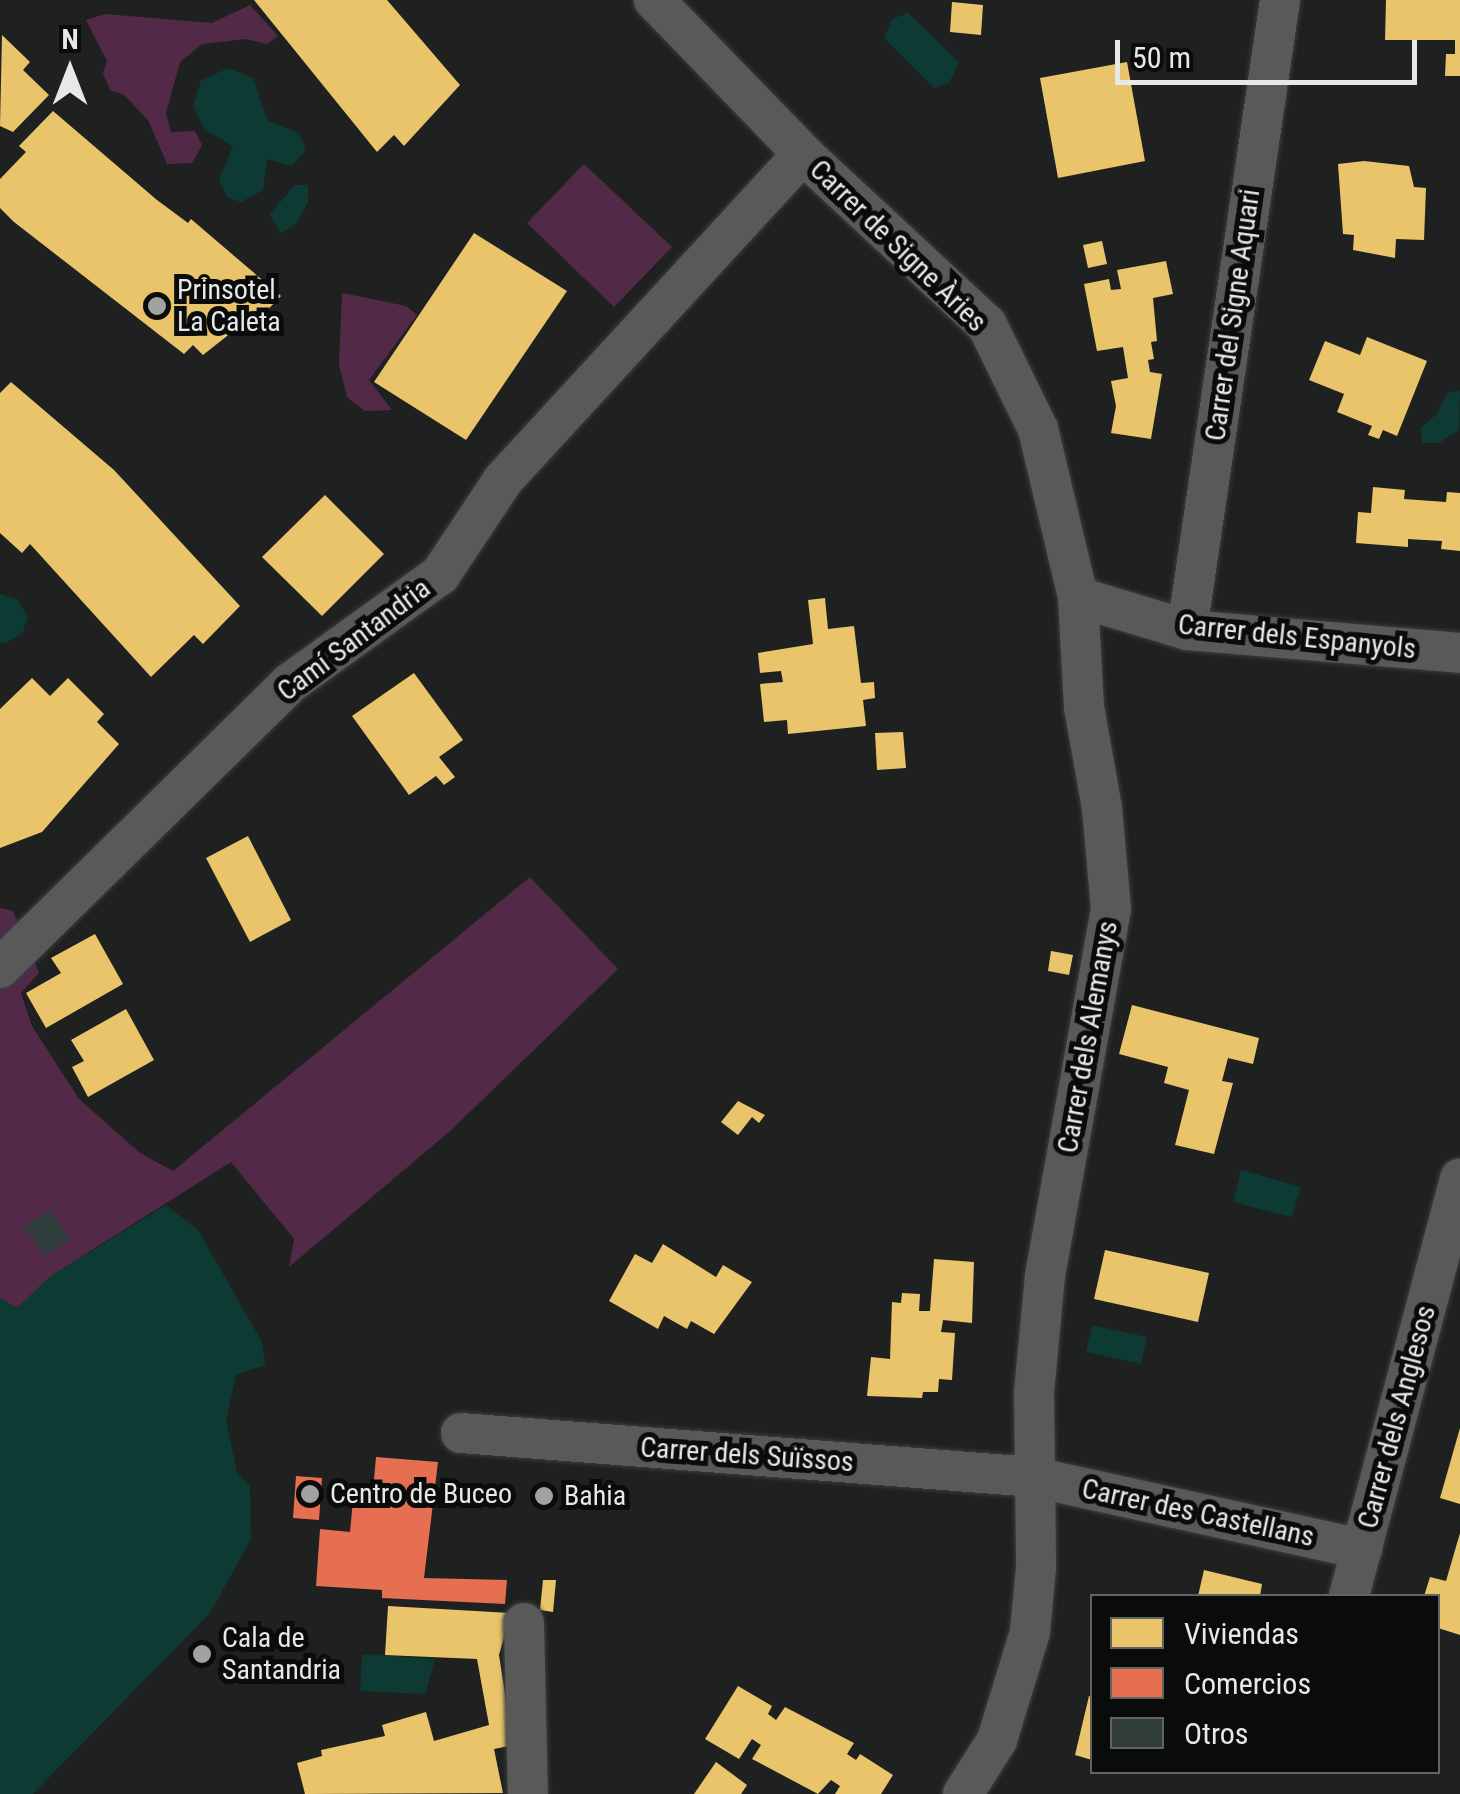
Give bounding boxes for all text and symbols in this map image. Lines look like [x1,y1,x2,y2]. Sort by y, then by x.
north arrow [20,20,120,120]
scale bar [1120,20,1422,82]
text: N [61,23,79,56]
text: 50 m [1132,40,1191,75]
street label: Carrer de Signe Àries [803,153,993,339]
street label: Carrer del Signe Aquari [1199,187,1267,443]
place label: Prinsotel La Caleta [177,273,281,339]
marker: Prinsotel La Caleta [146,295,168,317]
street label: Camí Santandria [271,572,437,708]
street label: Carrer dels Espanyols [1176,608,1418,666]
street label: Carrer dels Alemanys [1051,918,1125,1156]
street label: Carrer dels Anglesos [1351,1302,1443,1532]
street label: Carrer dels Suïssos [639,1431,855,1479]
street label: Carrer des Castellans [1079,1472,1317,1554]
place label: Centro de Buceo [330,1477,512,1511]
place label: Bahia [564,1479,626,1513]
marker: Centro de Buceo [299,1483,321,1505]
marker: Bahia [533,1485,555,1507]
legend [1090,1594,1440,1774]
text: Viviendas [1184,1616,1299,1651]
place label: Cala de Santandria [222,1621,341,1687]
marker: Cala de Santandria [191,1643,213,1665]
text: Comercios [1184,1666,1311,1701]
text: Otros [1184,1716,1249,1751]

